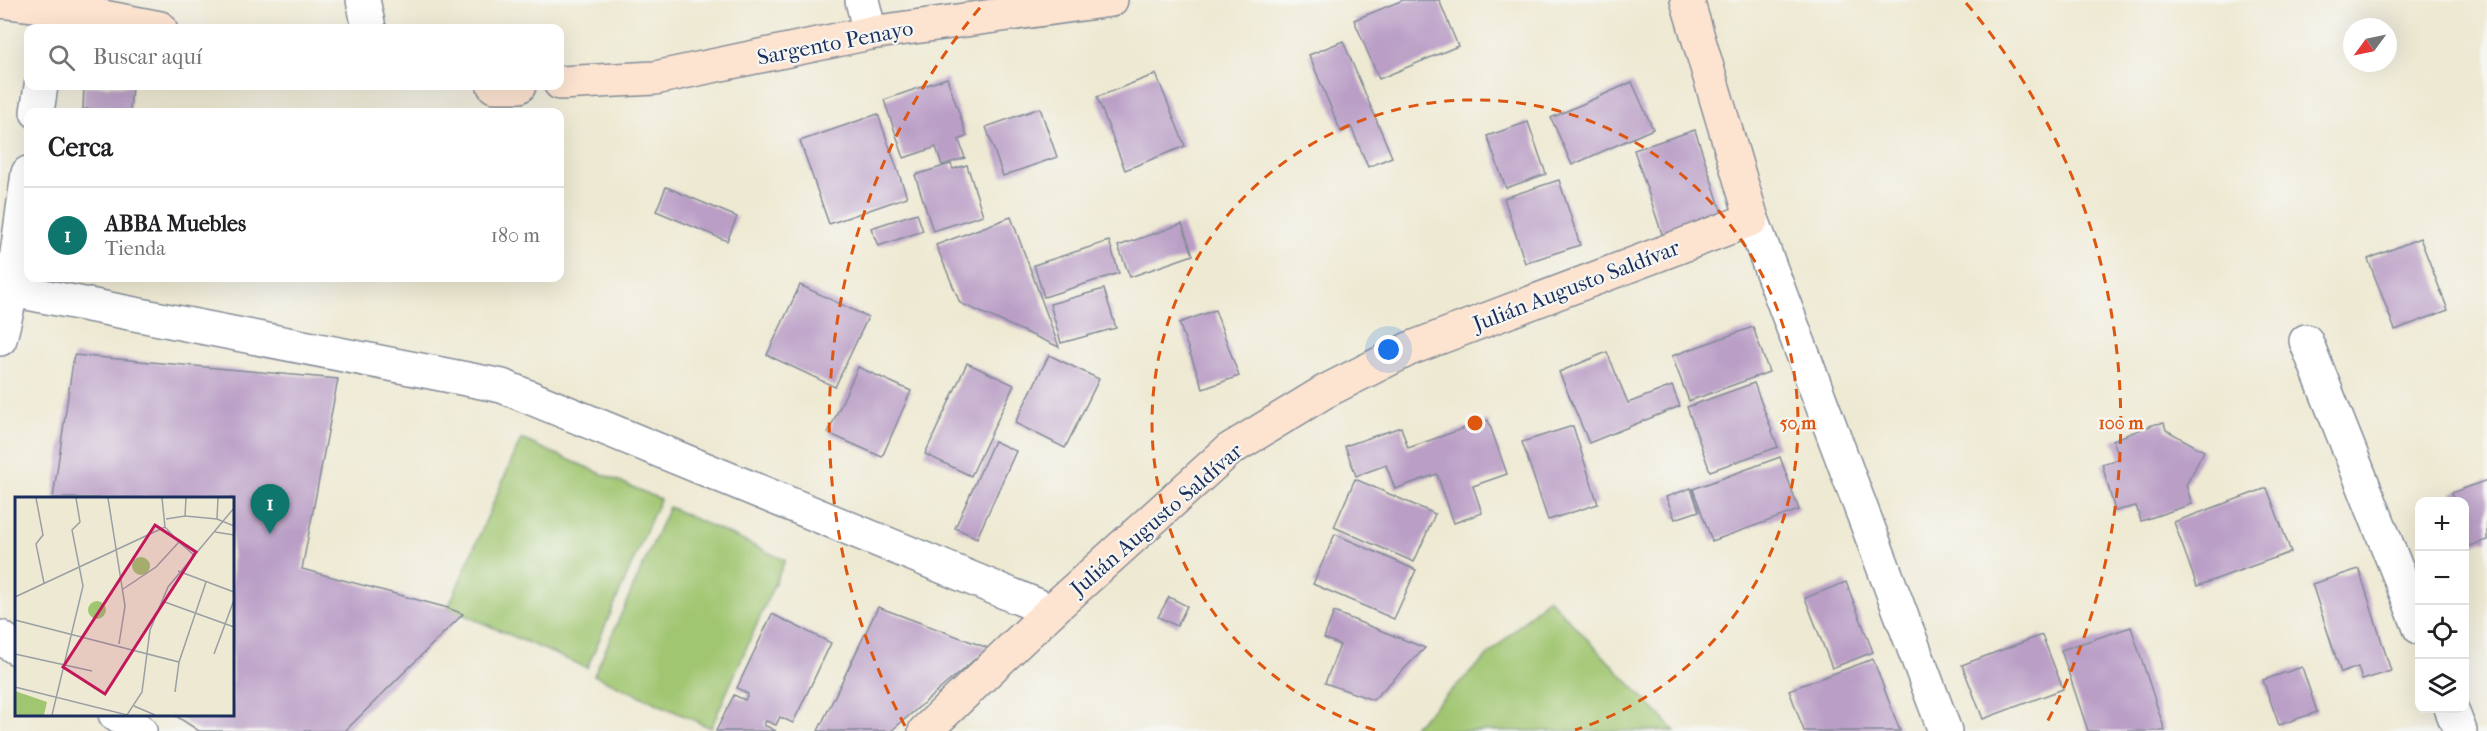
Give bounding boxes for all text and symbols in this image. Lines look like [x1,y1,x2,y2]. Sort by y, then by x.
street label: Sargento Penayo [755,15,915,71]
north arrow [2343,18,2397,72]
search box [24,24,564,90]
icon: search [45,41,78,74]
text: Buscar aquí [93,44,202,70]
text: Cerca [48,132,113,163]
text: ABBA Muebles [105,211,246,237]
text: 1 [64,224,71,247]
text: 180 m [491,224,540,247]
street label: Julián Augusto Saldívar [1467,234,1684,338]
text: Tienda [105,237,165,260]
your location [1374,335,1403,364]
centre of rings [1465,413,1485,433]
text: 50 m [1780,413,1817,434]
text: 100 m [2098,413,2145,434]
street label: Julián Augusto Saldívar [1064,438,1248,603]
pin: 1 [250,484,290,534]
inset map [15,497,234,716]
map controls [2415,497,2469,713]
button: + [2415,497,2469,551]
button: − [2415,551,2469,605]
button: locate [2415,605,2469,659]
button: layers [2415,659,2469,713]

